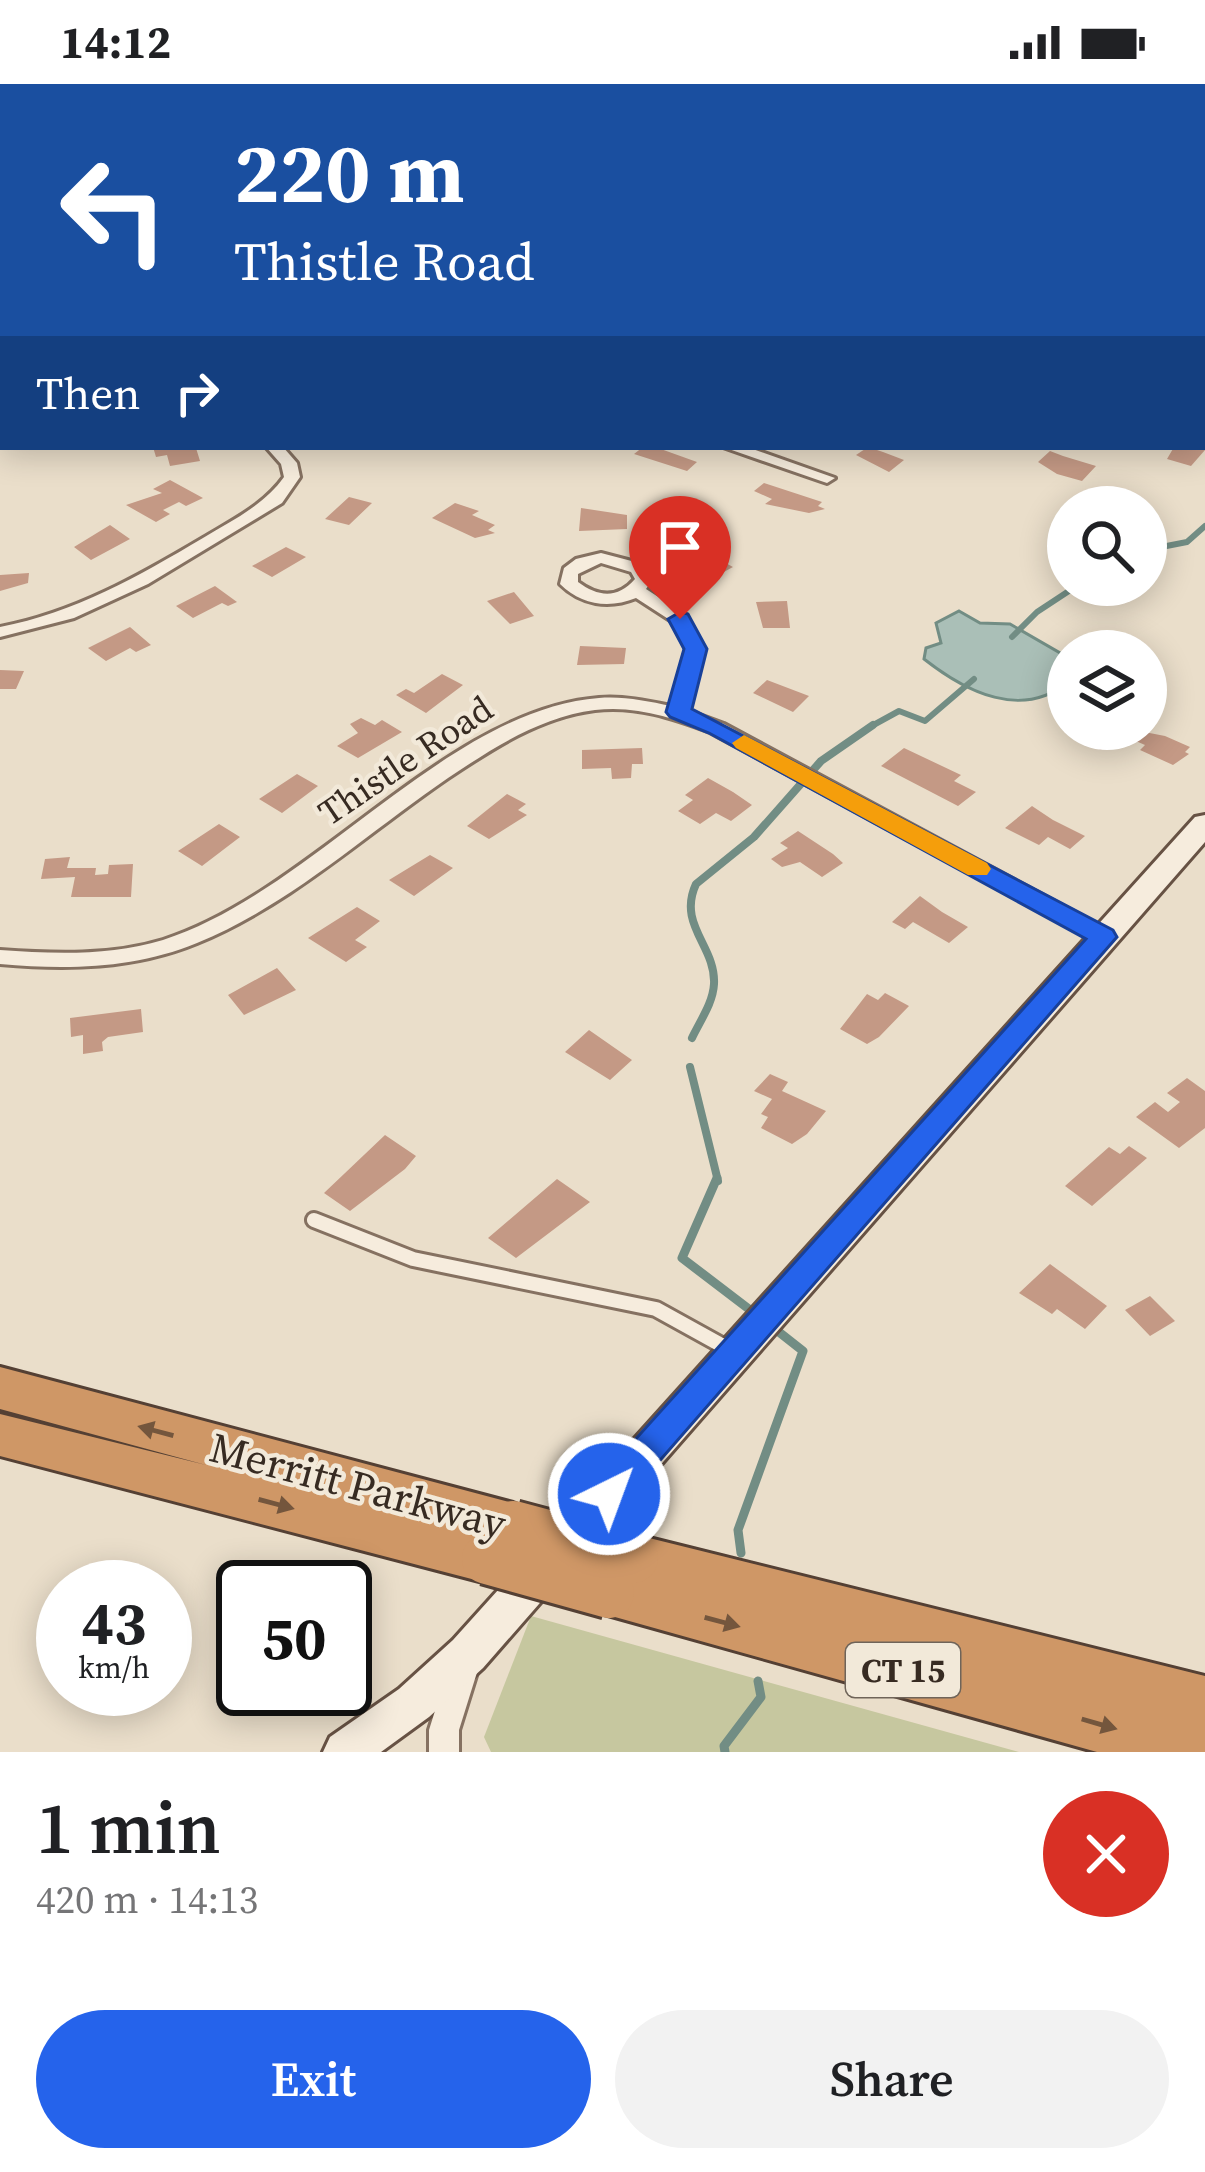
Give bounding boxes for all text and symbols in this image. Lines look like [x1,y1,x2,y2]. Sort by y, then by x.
text: 14:12 [60,11,171,73]
text: 220 m [234,115,465,230]
icon: left [36,132,192,288]
text: Thistle Road [234,224,535,298]
icon: right [164,360,230,426]
text: Then [36,362,140,424]
map controls [1047,486,1167,750]
button: search [1047,486,1167,606]
pin [629,496,731,619]
icon: arrive [647,514,713,580]
button: layers [1047,630,1167,750]
street label: Thistle Road [308,684,502,837]
street label: Merritt Parkway [204,1418,513,1552]
one-way arrow [138,1421,175,1440]
position arrow [546,1431,672,1557]
one-way arrow [258,1495,295,1514]
speed limit sign: 50 [216,1560,372,1716]
text: 43 [81,1582,147,1664]
one-way arrow [704,1614,741,1633]
road number: CT 15 [846,1643,960,1697]
text: km/h [78,1647,150,1688]
one-way arrow [1080,1716,1117,1735]
text: 1 min [36,1778,221,1877]
button: close [1043,1791,1169,1917]
text: 420 m · 14:13 [36,1873,258,1926]
button: Exit [36,2010,591,2148]
button: Share [615,2010,1169,2148]

